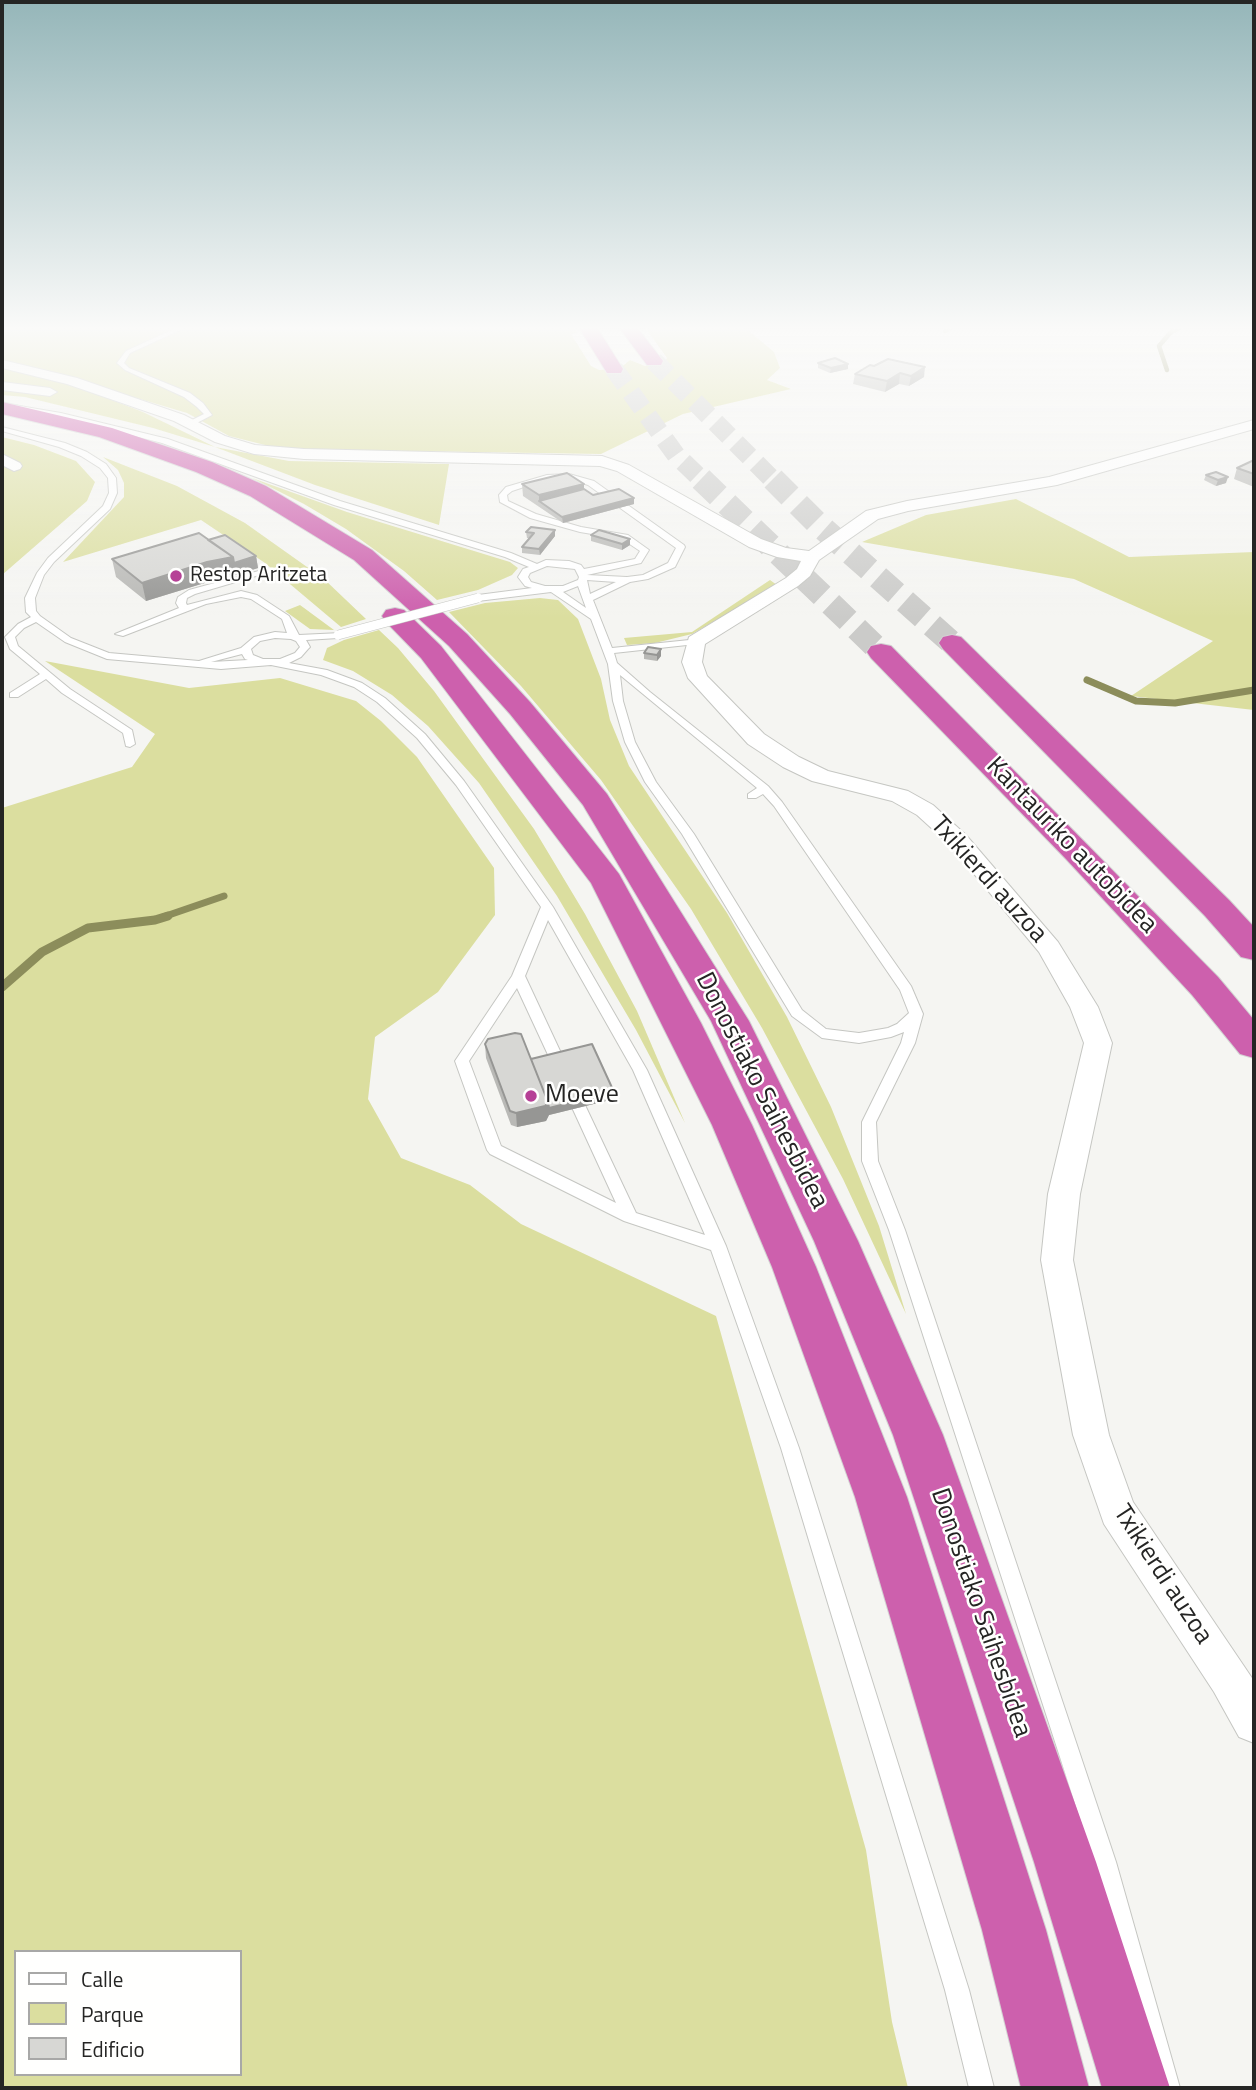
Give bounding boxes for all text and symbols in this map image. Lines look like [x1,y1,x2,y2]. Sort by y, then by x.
place label: Restop Aritzeta [190,563,327,589]
marker: Restop Aritzeta [168,568,184,584]
street label: Kantauriko autobidea [979,751,1163,941]
street label: Txikierdi auzoa [923,810,1053,950]
street label: Donostiako Saihesbidea [688,968,834,1214]
place label: Moeve [545,1080,619,1112]
marker: Moeve [523,1088,539,1104]
street label: Donostiako Saihesbidea [923,1485,1037,1741]
street label: Txikierdi auzoa [1105,1500,1219,1650]
legend [14,1950,242,2076]
text: Calle [81,1963,123,1995]
text: Parque [81,1998,144,2030]
text: Edificio [81,2033,145,2065]

